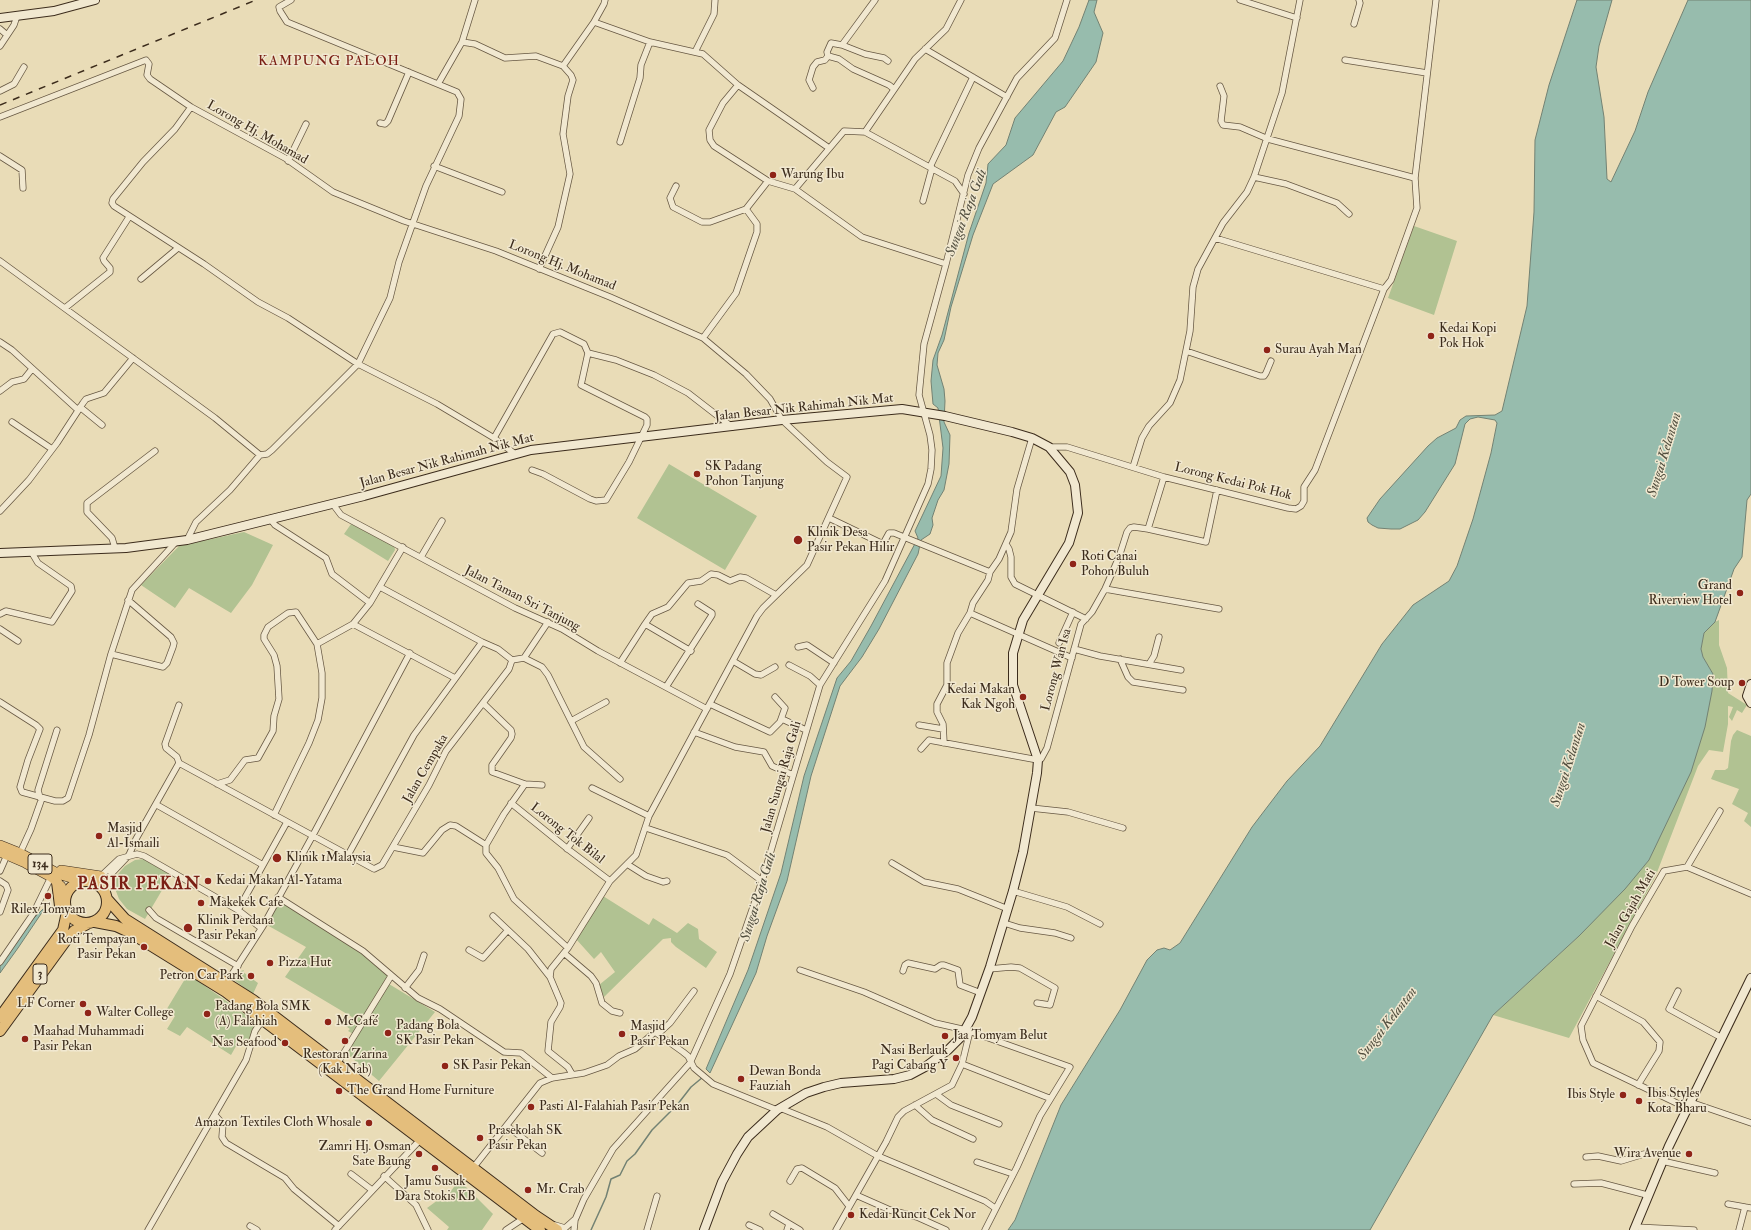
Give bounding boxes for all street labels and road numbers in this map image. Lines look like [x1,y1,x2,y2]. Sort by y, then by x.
street label: Lorong Hj. Mohamad [204,98,310,168]
street label: Lorong Hj. Mohamad [506,237,618,295]
street label: Jalan Besar Nik Rahimah Nik Mat [714,391,894,425]
street label: Jalan Besar Nik Rahimah Nik Mat [358,430,536,492]
street label: Lorong Kedai Pok Hok [1173,460,1293,504]
street label: Jalan Taman Sri Tanjung [461,563,583,635]
street label: Lorong Wan Isa [1039,627,1075,713]
street label: Jalan Sungai Raja Gali [759,719,805,835]
street label: Jalan Cempaka [400,732,452,806]
street label: Lorong Tok Bilal [527,800,607,868]
road number: 134 [28,854,52,874]
street label: Jalan Gajah Mati [1602,867,1660,951]
road number: 3 [33,964,47,984]

